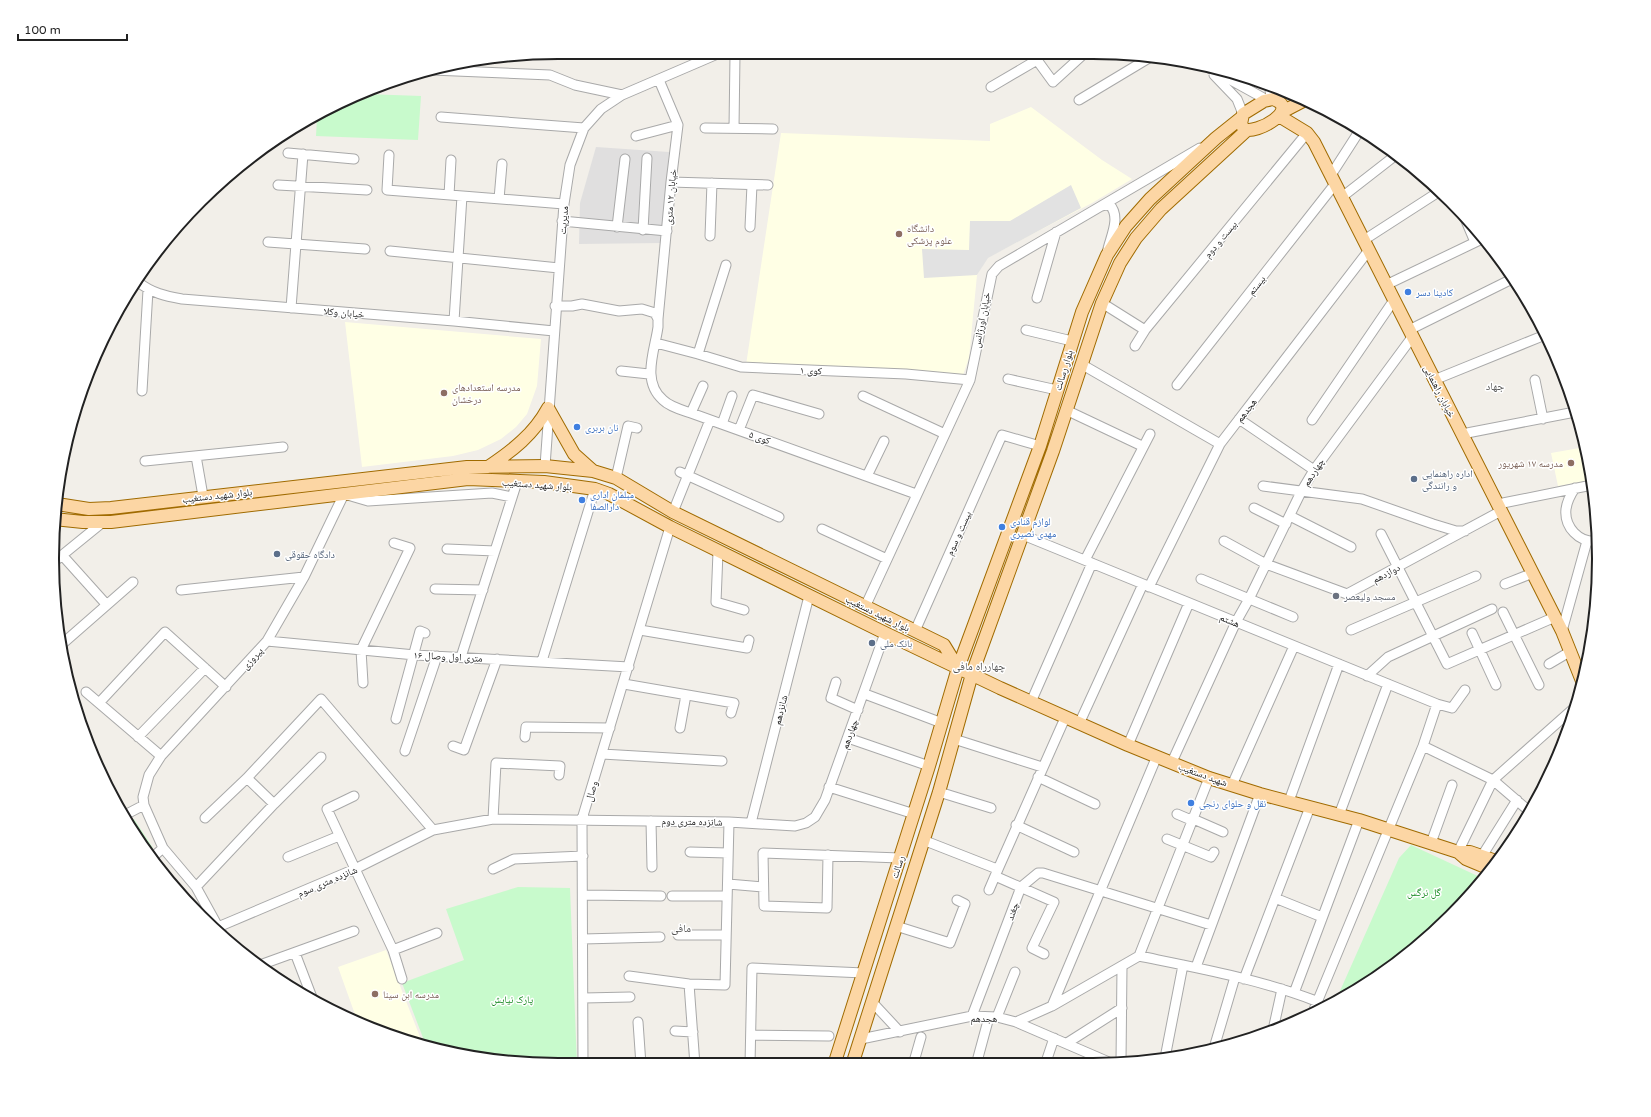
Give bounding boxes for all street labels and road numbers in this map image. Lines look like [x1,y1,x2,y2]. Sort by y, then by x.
street label: خیابان ۱۲ متری [663,168,679,226]
street label: مدیریت [557,205,571,235]
street label: بیست و دوم [1202,218,1241,261]
street label: بیستم [1245,273,1269,299]
street label: خیابان اورژانس [971,291,993,349]
street label: خیابان وکلا [323,305,366,321]
street label: بلوار رسالت [1052,348,1076,392]
street label: خیابان راهنمایی [1421,363,1458,420]
street label: کوی ۱ [800,365,822,377]
street label: هجدهم [1234,396,1260,426]
street label: کوی ۵ [747,429,772,447]
street label: چهاردهم [1300,456,1329,489]
street label: بلوار شهید دستغیب [501,477,573,493]
street label: بلوار شهید دستغیب [182,486,253,506]
street label: بیست و سوم [944,509,975,558]
street label: دوازدهم [1371,562,1403,587]
street label: بلوار شهید دستغیب [843,593,912,635]
street label: هشتم [1217,612,1241,631]
street label: پیروزی [240,645,266,672]
street label: ۱۶ متری اول وصال [413,649,483,665]
street label: شانزدهم [771,694,792,727]
street label: چهاردهم [839,717,862,751]
street label: شهید دستغیب [1176,760,1229,790]
street label: وصال [583,779,601,803]
street label: شانزده متری دوم [661,815,723,830]
street label: رسالت [889,854,907,880]
street label: شانزده متری سوم [296,864,360,901]
street label: چغند [1004,900,1022,922]
street label: هجدهم [971,1013,997,1026]

